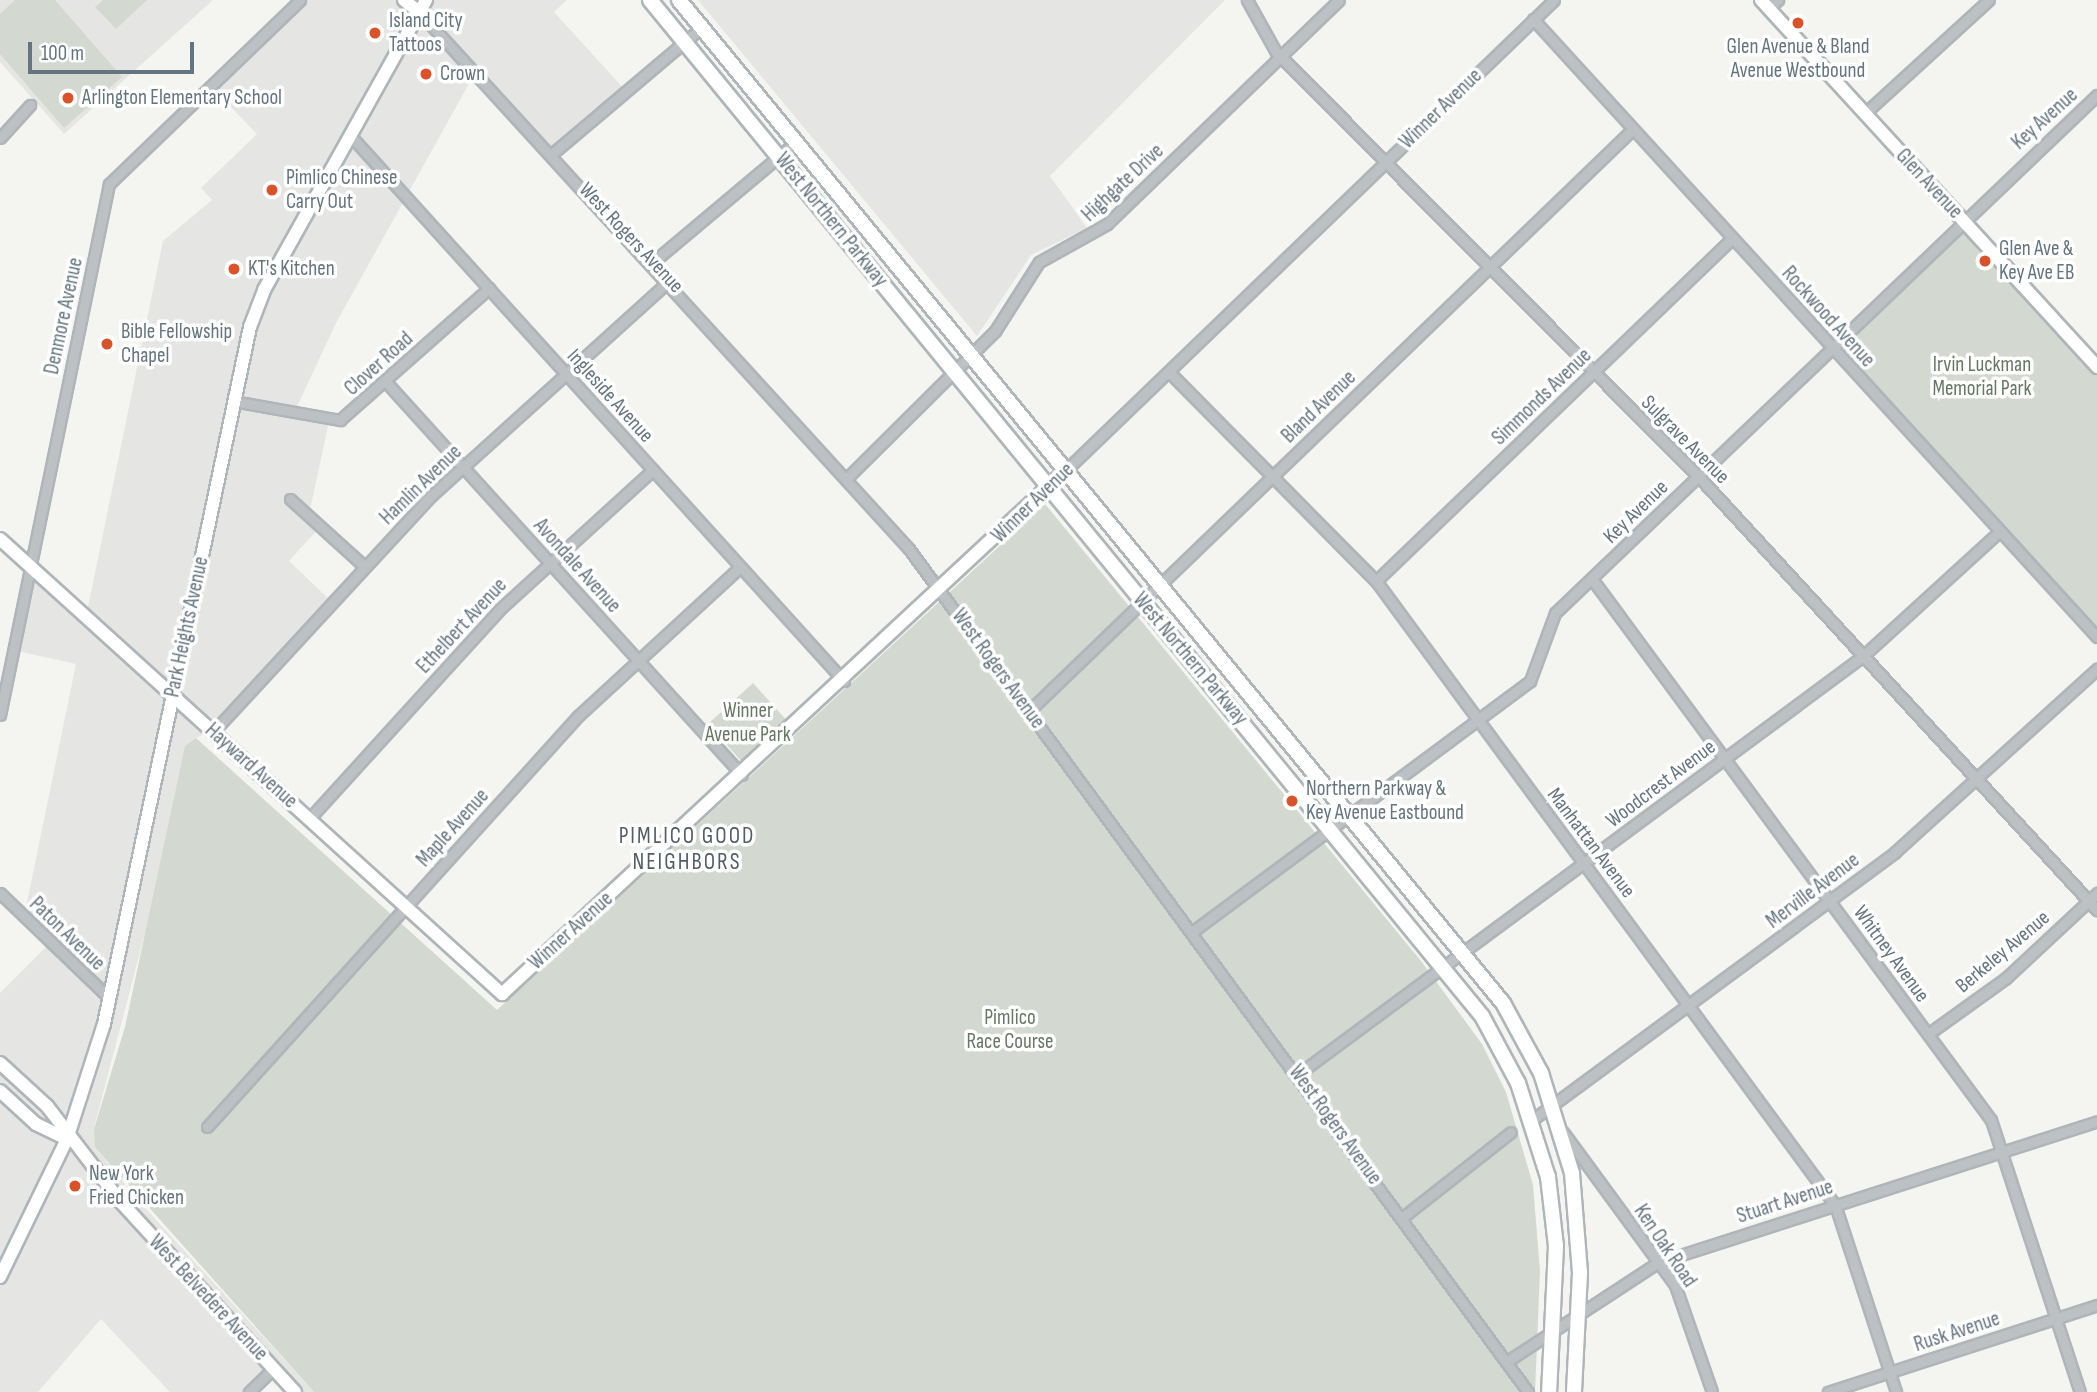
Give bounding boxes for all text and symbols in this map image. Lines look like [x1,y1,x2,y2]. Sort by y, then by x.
place label: Island City Tattoos [389,8,462,58]
marker: Glen Avenue & Bland Avenue Westbound [1790,15,1806,31]
marker: Island City Tattoos [367,25,383,41]
scale bar [32,28,198,72]
place label: Glen Avenue & Bland Avenue Westbound [1727,34,1869,84]
text: 100 m [41,41,84,66]
place label: Crown [440,61,485,87]
street label: Winner Avenue [1395,64,1487,154]
marker: Crown [418,66,434,82]
street label: Key Avenue [2007,83,2083,155]
place label: Arlington Elementary School [82,85,282,111]
marker: Arlington Elementary School [60,90,76,106]
street label: Highgate Drive [1077,139,1169,227]
street label: Glen Avenue [1890,144,1968,224]
street label: West Northern Parkway [769,148,893,292]
place label: Pimlico Chinese Carry Out [286,165,397,215]
street label: West Rogers Avenue [573,178,689,298]
marker: Pimlico Chinese Carry Out [264,182,280,198]
place label: Glen Ave & Key Ave EB [1999,236,2074,286]
marker: Glen Ave & Key Ave EB [1977,253,1993,269]
street label: Denmore Avenue [39,255,89,377]
place label: KT's Kitchen [248,256,335,282]
marker: KT's Kitchen [226,261,242,277]
street label: Rockwood Avenue [1776,261,1880,373]
place label: Bible Fellowship Chapel [121,319,232,369]
street label: Clover Road [340,327,418,401]
marker: Bible Fellowship Chapel [99,336,115,352]
street label: Simmonds Avenue [1487,343,1597,451]
street label: Ingleside Avenue [561,344,659,448]
park label: Irvin Luckman Memorial Park [1932,352,2032,402]
street label: Bland Avenue [1277,365,1361,449]
street label: Sulgrave Avenue [1636,391,1734,489]
street label: Hamlin Avenue [375,440,467,530]
street label: Winner Avenue [987,458,1079,548]
street label: Key Avenue [1598,475,1674,549]
street label: Avondale Avenue [528,514,626,618]
street label: Park Heights Avenue [160,554,214,700]
street label: Ethelbert Avenue [412,573,512,679]
street label: West Northern Parkway [1127,588,1253,730]
street label: West Rogers Avenue [946,604,1050,734]
park label: Winner Avenue Park [705,698,791,748]
street label: Hayward Avenue [200,718,302,814]
street label: Woodcrest Avenue [1601,735,1721,833]
place label: Northern Parkway & Key Avenue Eastbound [1306,776,1464,826]
street label: Manhattan Avenue [1541,783,1641,903]
street label: Maple Avenue [411,784,495,872]
marker: Northern Parkway & Key Avenue Eastbound [1284,793,1300,809]
district label: PIMLICO GOOD NEIGHBORS [620,822,754,876]
street label: Merville Avenue [1761,848,1865,934]
street label: Winner Avenue [524,887,618,975]
street label: Paton Avenue [24,892,110,976]
street label: Whitney Avenue [1848,901,1934,1007]
street label: Berkeley Avenue [1951,905,2055,999]
park label: Pimlico Race Course [967,1005,1053,1055]
street label: West Rogers Avenue [1283,1060,1387,1190]
place label: New York Fried Chicken [89,1161,184,1211]
street label: Stuart Avenue [1734,1175,1836,1229]
marker: New York Fried Chicken [67,1178,83,1194]
street label: Ken Oak Road [1628,1200,1702,1292]
street label: West Belvedere Avenue [143,1230,273,1366]
street label: Rusk Avenue [1911,1306,2003,1358]

